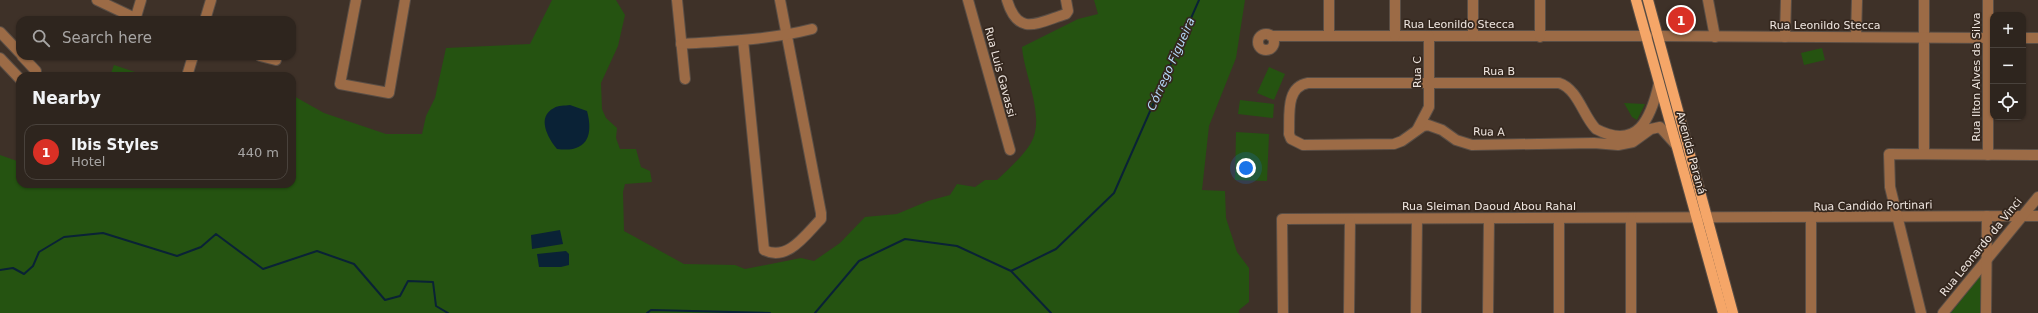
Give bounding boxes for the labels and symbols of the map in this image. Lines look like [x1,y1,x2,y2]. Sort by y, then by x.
pin: 1 [1668,5,1694,35]
street label: Rua Ilton Alves da Silva [1970,13,1983,141]
water label: Córrego Figueira [1144,15,1198,113]
street label: Rua Leonildo Stecca [1404,18,1514,31]
street label: Rua Leonildo Stecca [1770,19,1880,32]
street label: Rua Luis Gavassi [982,26,1018,118]
street label: Rua C [1411,56,1424,88]
street label: Rua B [1483,65,1515,78]
street label: Avenida Paraná [1674,110,1708,196]
street label: Rua A [1473,125,1506,139]
your location [1236,158,1256,178]
street label: Rua Leonardo da Vinci [1937,195,2025,299]
street label: Rua Candido Portinari [1813,198,1933,214]
street label: Rua Sleiman Daoud Abou Rahal [1402,200,1576,213]

